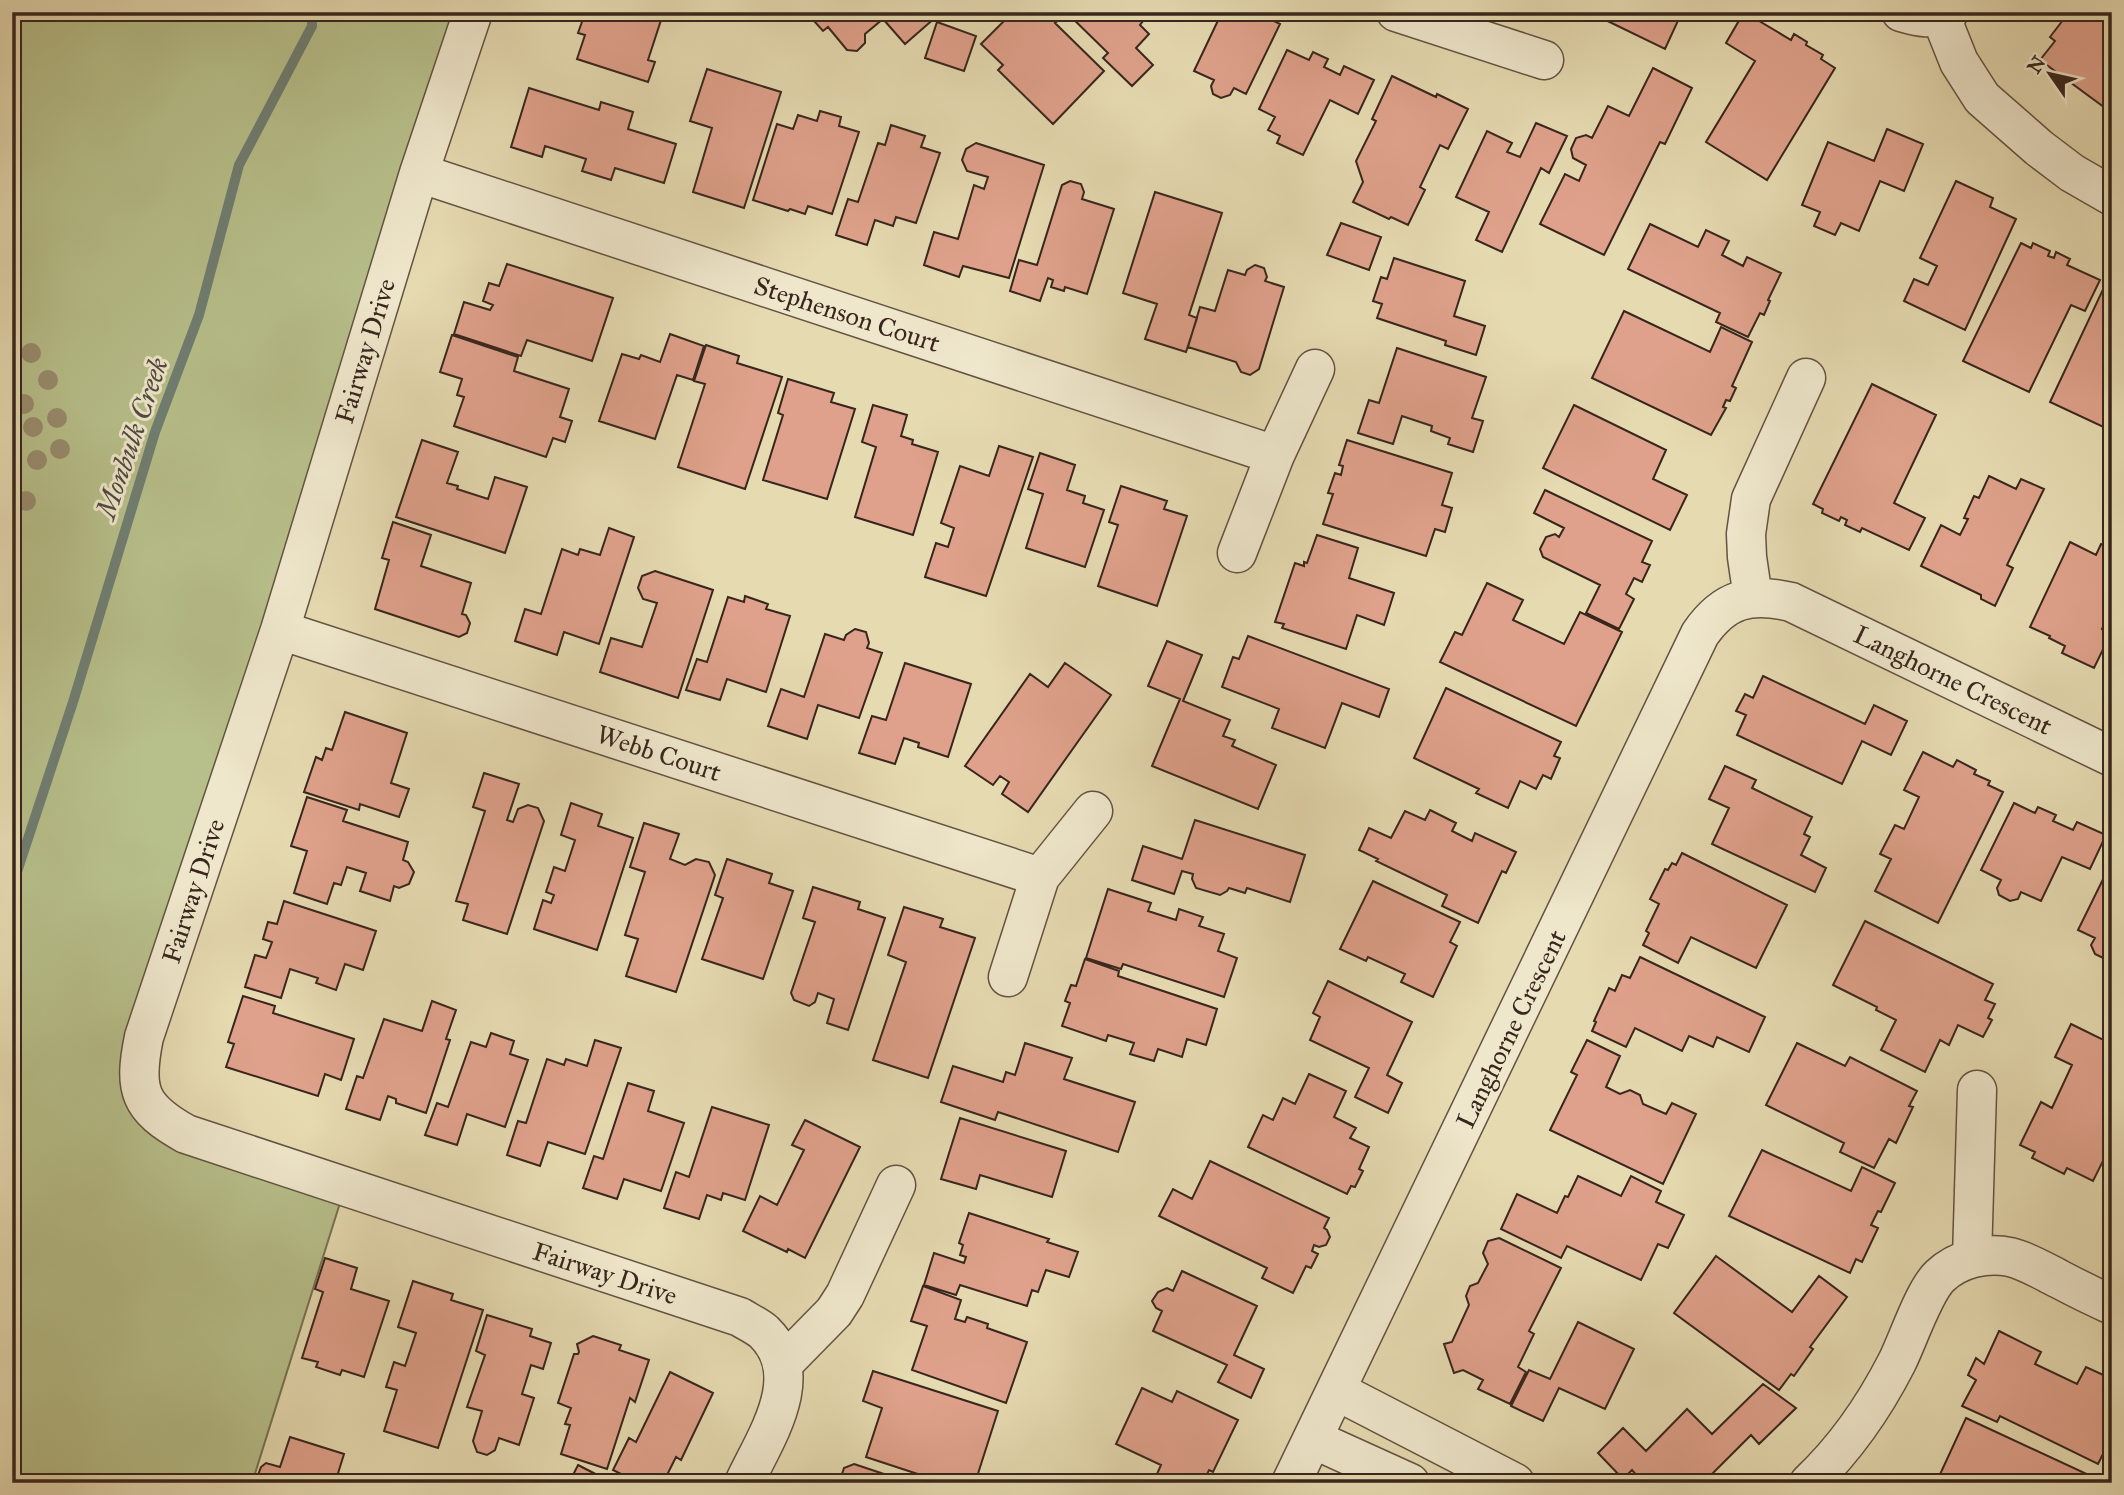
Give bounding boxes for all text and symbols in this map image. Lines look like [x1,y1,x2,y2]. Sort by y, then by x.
north arrow [2016,38,2086,108]
text: N [2022,52,2050,78]
street label: Stephenson Court [750,269,944,359]
street label: Fairway Drive [328,274,402,427]
water label: Monbulk Creek [87,352,176,526]
street label: Langhorne Crescent [1849,618,2057,742]
street label: Webb Court [593,718,725,788]
street label: Fairway Drive [155,815,231,967]
street label: Langhorne Crescent [1449,925,1573,1133]
street label: Fairway Drive [529,1235,681,1311]

